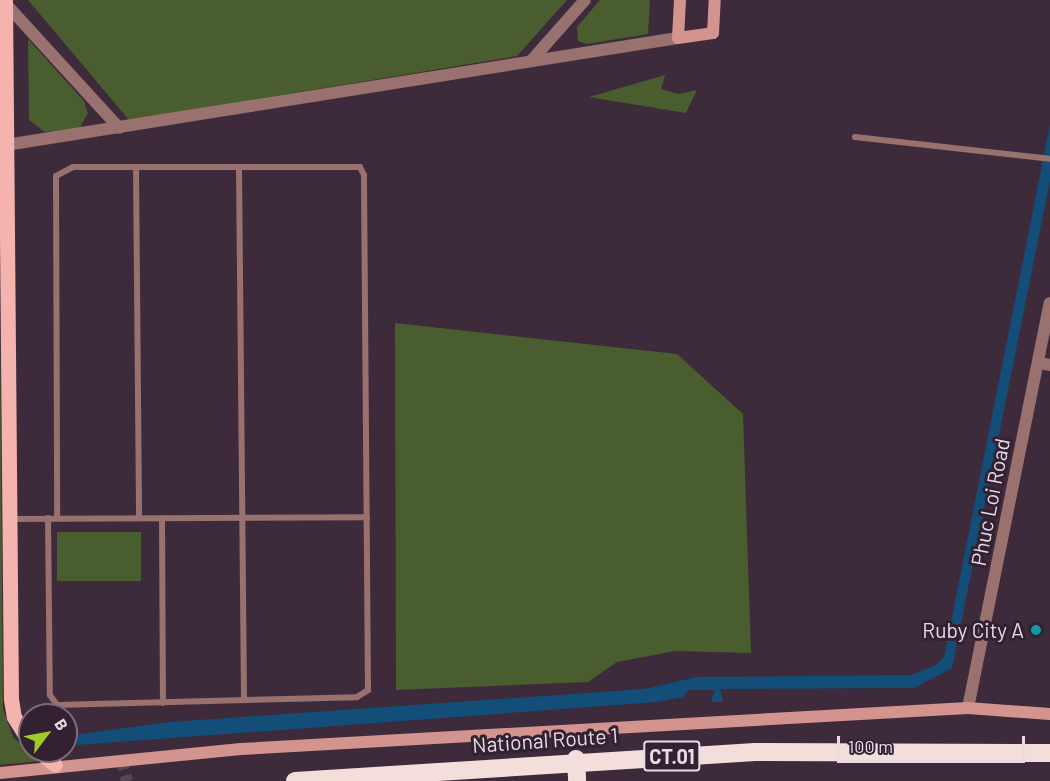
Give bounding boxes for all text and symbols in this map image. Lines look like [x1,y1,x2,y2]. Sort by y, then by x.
street label: Phuc Loi Road [965,436,1015,568]
place label: Ruby City A [922,617,1024,643]
marker: Ruby City A [1029,623,1043,637]
north arrow [18,703,78,763]
text: B [51,715,73,733]
street label: National Route 1 [471,722,619,758]
scale bar [840,724,1028,762]
text: 100 m [848,735,893,757]
road number: CT.01 [642,739,702,773]

